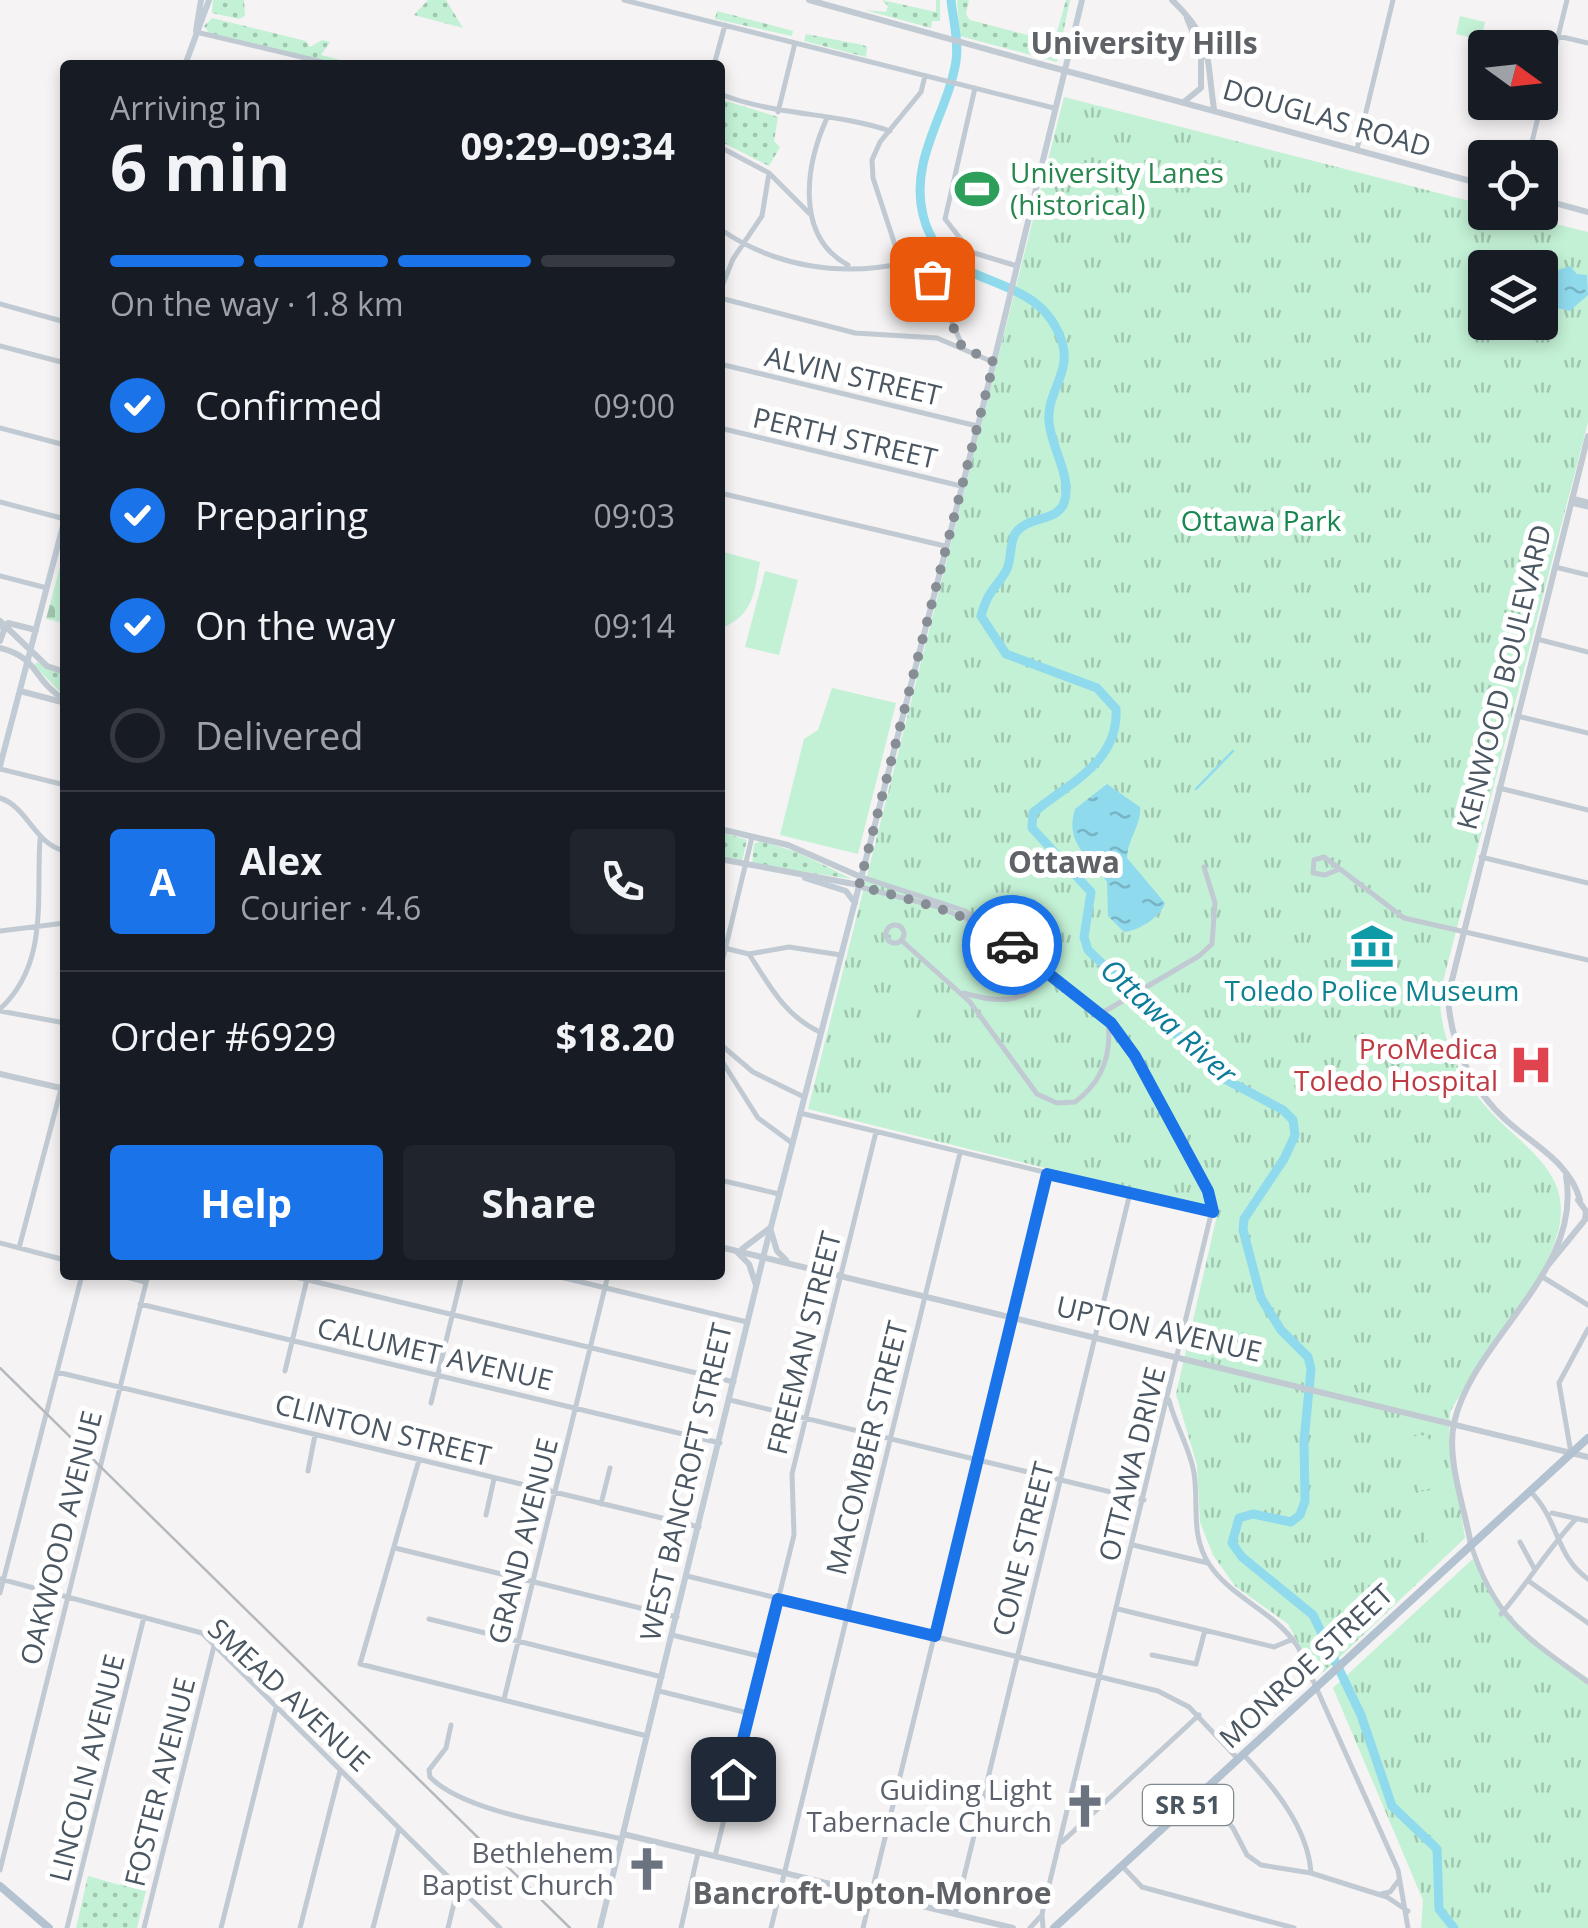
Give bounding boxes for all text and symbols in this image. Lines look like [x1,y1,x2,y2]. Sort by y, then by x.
district label: University Hills [1030,22,1258,63]
north arrow [1468,30,1558,120]
map controls [1468,30,1558,340]
street label: DOUGLAS ROAD [1219,69,1436,165]
text: Arriving in [110,86,262,129]
text: 09:29–09:34 [461,119,675,171]
text: 6 min [110,122,290,210]
button: locate [1468,140,1558,230]
place label: University Lanes (historical) [1010,153,1224,223]
sports icon: University Lanes (historical) [953,165,1001,213]
pin [890,237,975,322]
button: layers [1468,250,1558,340]
icon: bag [905,252,960,307]
text: On the way · 1.8 km [110,282,404,325]
street label: ALVIN STREET [761,336,946,414]
icon: check [110,378,165,433]
text: Confirmed [195,379,383,431]
text: 09:00 [593,384,675,427]
street label: PERTH STREET [750,397,941,477]
icon: check [110,488,165,543]
text: Preparing [195,489,368,541]
text: 09:03 [593,494,675,537]
park label: Ottawa Park [1181,501,1341,539]
street label: KENWOOD BOULEVARD [1447,520,1559,833]
icon: check [110,598,165,653]
text: On the way [195,599,395,651]
text: 09:14 [593,604,675,647]
text: Delivered [195,709,364,761]
button: phone [570,829,675,934]
text: Alex [240,834,322,886]
district label: Ottawa [1008,841,1120,882]
text: A [149,855,176,907]
text: Courier · 4.6 [240,886,421,929]
courier [962,895,1062,995]
icon: car [985,918,1040,973]
museum icon: Toledo Police Museum [1348,922,1396,970]
water label: Ottawa River [1092,949,1247,1094]
place label: Toledo Police Museum [1224,971,1520,1009]
text: Order #6929 [110,1010,337,1062]
text: $18.20 [556,1010,675,1062]
place label: ProMedica Toledo Hospital [1294,1029,1498,1099]
hospital icon: ProMedica Toledo Hospital [1507,1041,1555,1089]
button: Help [110,1145,383,1260]
button: Share [403,1145,675,1260]
street label: FREEMAN STREET [757,1227,849,1458]
street label: UPTON AVENUE [1053,1286,1266,1370]
street label: CALUMET AVENUE [314,1307,557,1399]
street label: MACOMBER STREET [816,1316,916,1579]
street label: WEST BANCROFT STREET [630,1319,740,1644]
street label: OTTAWA DRIVE [1089,1363,1174,1565]
street label: CLINTON STREET [271,1384,496,1474]
street label: OAKWOOD AVENUE [10,1407,110,1669]
street label: GRAND AVENUE [478,1434,566,1648]
street label: CONE STREET [982,1457,1062,1640]
street label: MONROE STREET [1210,1574,1401,1756]
street label: SMEAD AVENUE [201,1609,379,1779]
street label: LINCOLN AVENUE [39,1650,133,1885]
street label: FOSTER AVENUE [115,1673,203,1890]
pin [691,1737,776,1822]
icon: home [706,1752,761,1807]
place label: Guiding Light Tabernacle Church [807,1770,1052,1840]
church icon: Guiding Light Tabernacle Church [1061,1782,1109,1830]
road number: SR 51 [1143,1785,1233,1825]
place label: Bethlehem Baptist Church [422,1833,614,1903]
church icon: Bethlehem Baptist Church [623,1845,671,1893]
district label: Bancroft-Upton-Monroe [692,1872,1052,1913]

